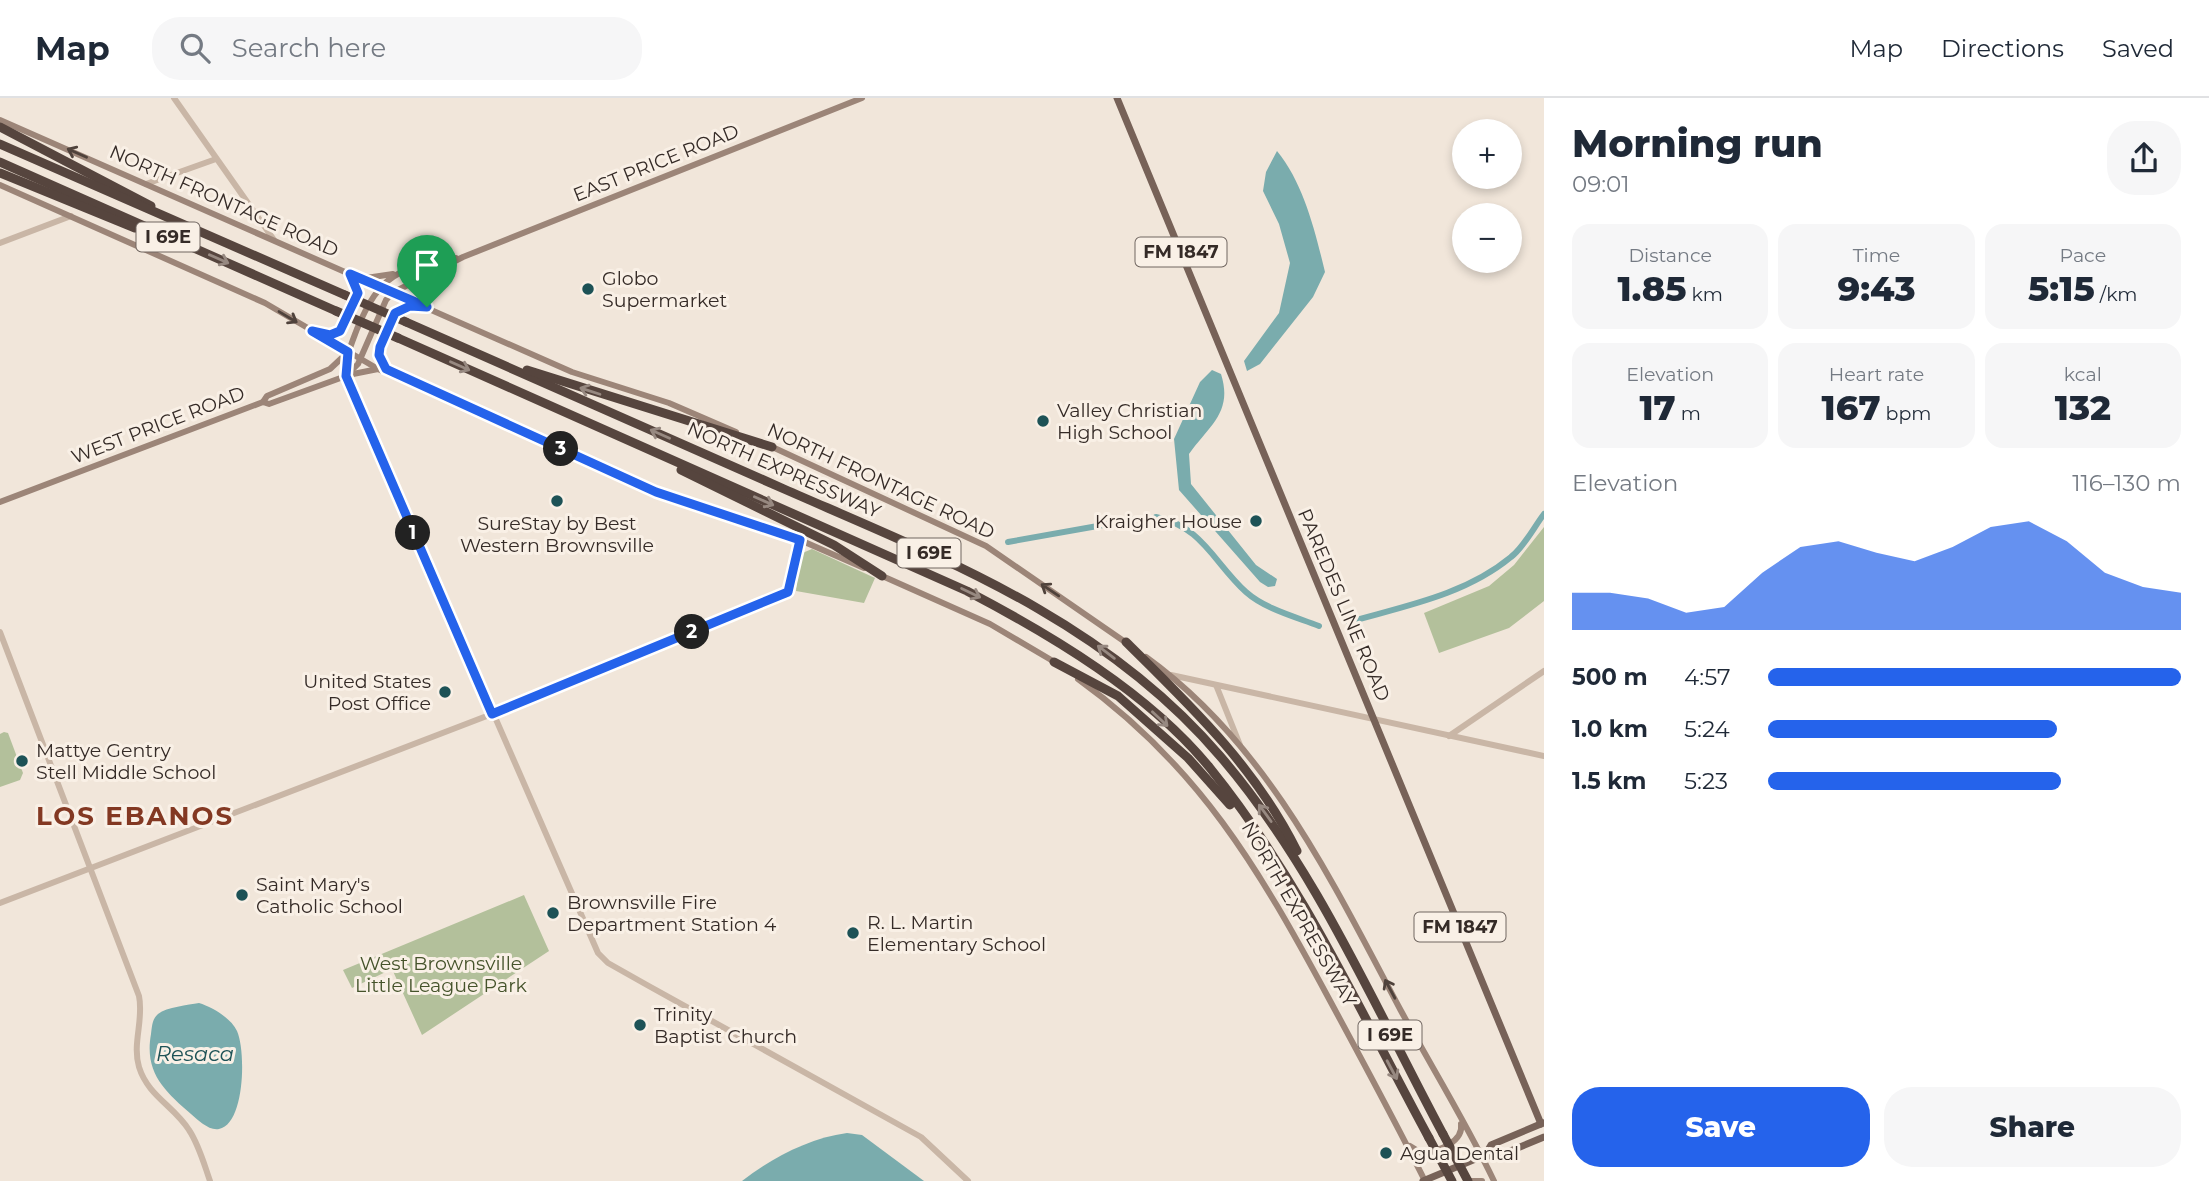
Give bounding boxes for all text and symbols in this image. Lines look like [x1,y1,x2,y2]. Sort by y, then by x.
search box [152,17,642,80]
text: Map [35,28,110,68]
icon: search [176,29,214,67]
text: Search here [232,32,386,64]
text: Map [1850,34,1903,63]
text: Directions [1941,34,2064,63]
text: Saved [2102,34,2174,63]
street label: EAST PRICE ROAD [570,119,742,207]
map controls [1452,119,1522,273]
button: + [1452,119,1522,189]
text: Morning run [1572,120,1823,167]
button: share [2107,121,2181,195]
street label: NORTH FRONTAGE ROAD [106,140,342,262]
one-way arrow [67,146,88,159]
text: 09:01 [1572,170,1630,198]
button: − [1452,203,1522,273]
road number: I 69E [136,222,200,252]
pin [397,235,457,307]
road number: FM 1847 [1136,238,1226,266]
text: Distance [1628,244,1712,267]
text: Time [1853,244,1900,267]
text: Pace [2060,244,2106,267]
icon: arrive [408,246,446,284]
one-way arrow [208,253,229,266]
place label: Globo Supermarket [602,267,728,312]
text: 1.85 [1617,267,1687,310]
text: 9:43 [1837,267,1916,310]
text: 5:15 [2028,267,2095,310]
marker: Globo Supermarket [580,281,596,297]
text: km [1687,283,1723,306]
text: /km [2095,283,2138,306]
one-way arrow [277,310,297,324]
one-way arrow [449,360,470,373]
text: Elevation [1626,363,1714,386]
text: Heart rate [1829,363,1924,386]
text: kcal [2064,363,2102,386]
street label: WEST PRICE ROAD [68,381,248,469]
one-way arrow [579,384,601,396]
text: 17 [1639,386,1676,429]
text: 167 [1822,386,1881,429]
text: 132 [2055,386,2111,429]
place label: Valley Christian High School [1057,399,1202,444]
text: m [1676,402,1701,425]
text: bpm [1881,402,1931,425]
marker: Valley Christian High School [1035,413,1051,429]
street label: NORTH EXPRESSWAY [684,417,885,523]
street label: NORTH FRONTAGE ROAD [764,418,998,544]
one-way arrow [650,427,671,440]
pin: 3 [544,432,578,466]
text: 3 [555,437,566,460]
text: Elevation [1572,469,1678,497]
text: 116–130 m [2072,469,2181,497]
marker: SureStay by Best Western Brownsville [549,493,565,509]
one-way arrow [752,495,774,508]
street label: PAREDES LINE ROAD [1293,505,1395,705]
place label: Kraigher House [1095,510,1242,533]
place label: SureStay by Best Western Brownsville [460,512,654,557]
marker: Kraigher House [1248,513,1264,529]
pin: 1 [396,516,430,550]
text: 1 [409,521,416,544]
road number: I 69E [898,538,960,568]
one-way arrow [1041,582,1060,597]
one-way arrow [960,587,981,601]
pin: 2 [674,614,710,650]
text: 2 [686,620,697,643]
one-way arrow [1096,645,1115,660]
text: 500 m [1572,663,1648,691]
text: 4:57 [1684,663,1730,691]
place label: United States Post Office [303,670,431,715]
marker: United States Post Office [437,684,453,700]
one-way arrow [1151,711,1168,728]
text: 1.0 km [1572,715,1648,743]
text: 5:24 [1684,715,1730,743]
place label: Mattye Gentry Stell Middle School [36,739,216,784]
marker: Mattye Gentry Stell Middle School [14,753,30,769]
text: 1.5 km [1572,767,1646,795]
text: 5:23 [1684,767,1728,795]
district label: LOS EBANOS [36,800,234,832]
one-way arrow [1257,804,1272,823]
street label: NORTH EXPRESSWAY [1237,818,1362,1011]
place label: Saint Mary's Catholic School [256,873,403,918]
marker: Saint Mary's Catholic School [234,887,250,903]
place label: Brownsville Fire Department Station 4 [567,891,777,936]
marker: Brownsville Fire Department Station 4 [545,905,561,921]
place label: R. L. Martin Elementary School [867,911,1046,956]
road number: FM 1847 [1414,912,1506,942]
marker: R. L. Martin Elementary School [845,925,861,941]
park label: West Brownsville Little League Park [355,952,528,997]
one-way arrow [1382,979,1396,1000]
place label: Trinity Baptist Church [654,1003,797,1048]
marker: Trinity Baptist Church [632,1017,648,1033]
road number: I 69E [1358,1020,1422,1050]
water label: Resaca [156,1041,234,1066]
one-way arrow [1385,1060,1399,1080]
button: Save [1572,1087,1870,1167]
button: Share [1884,1087,2181,1167]
place label: Agua Dental [1400,1142,1519,1165]
marker: Agua Dental [1378,1145,1394,1161]

